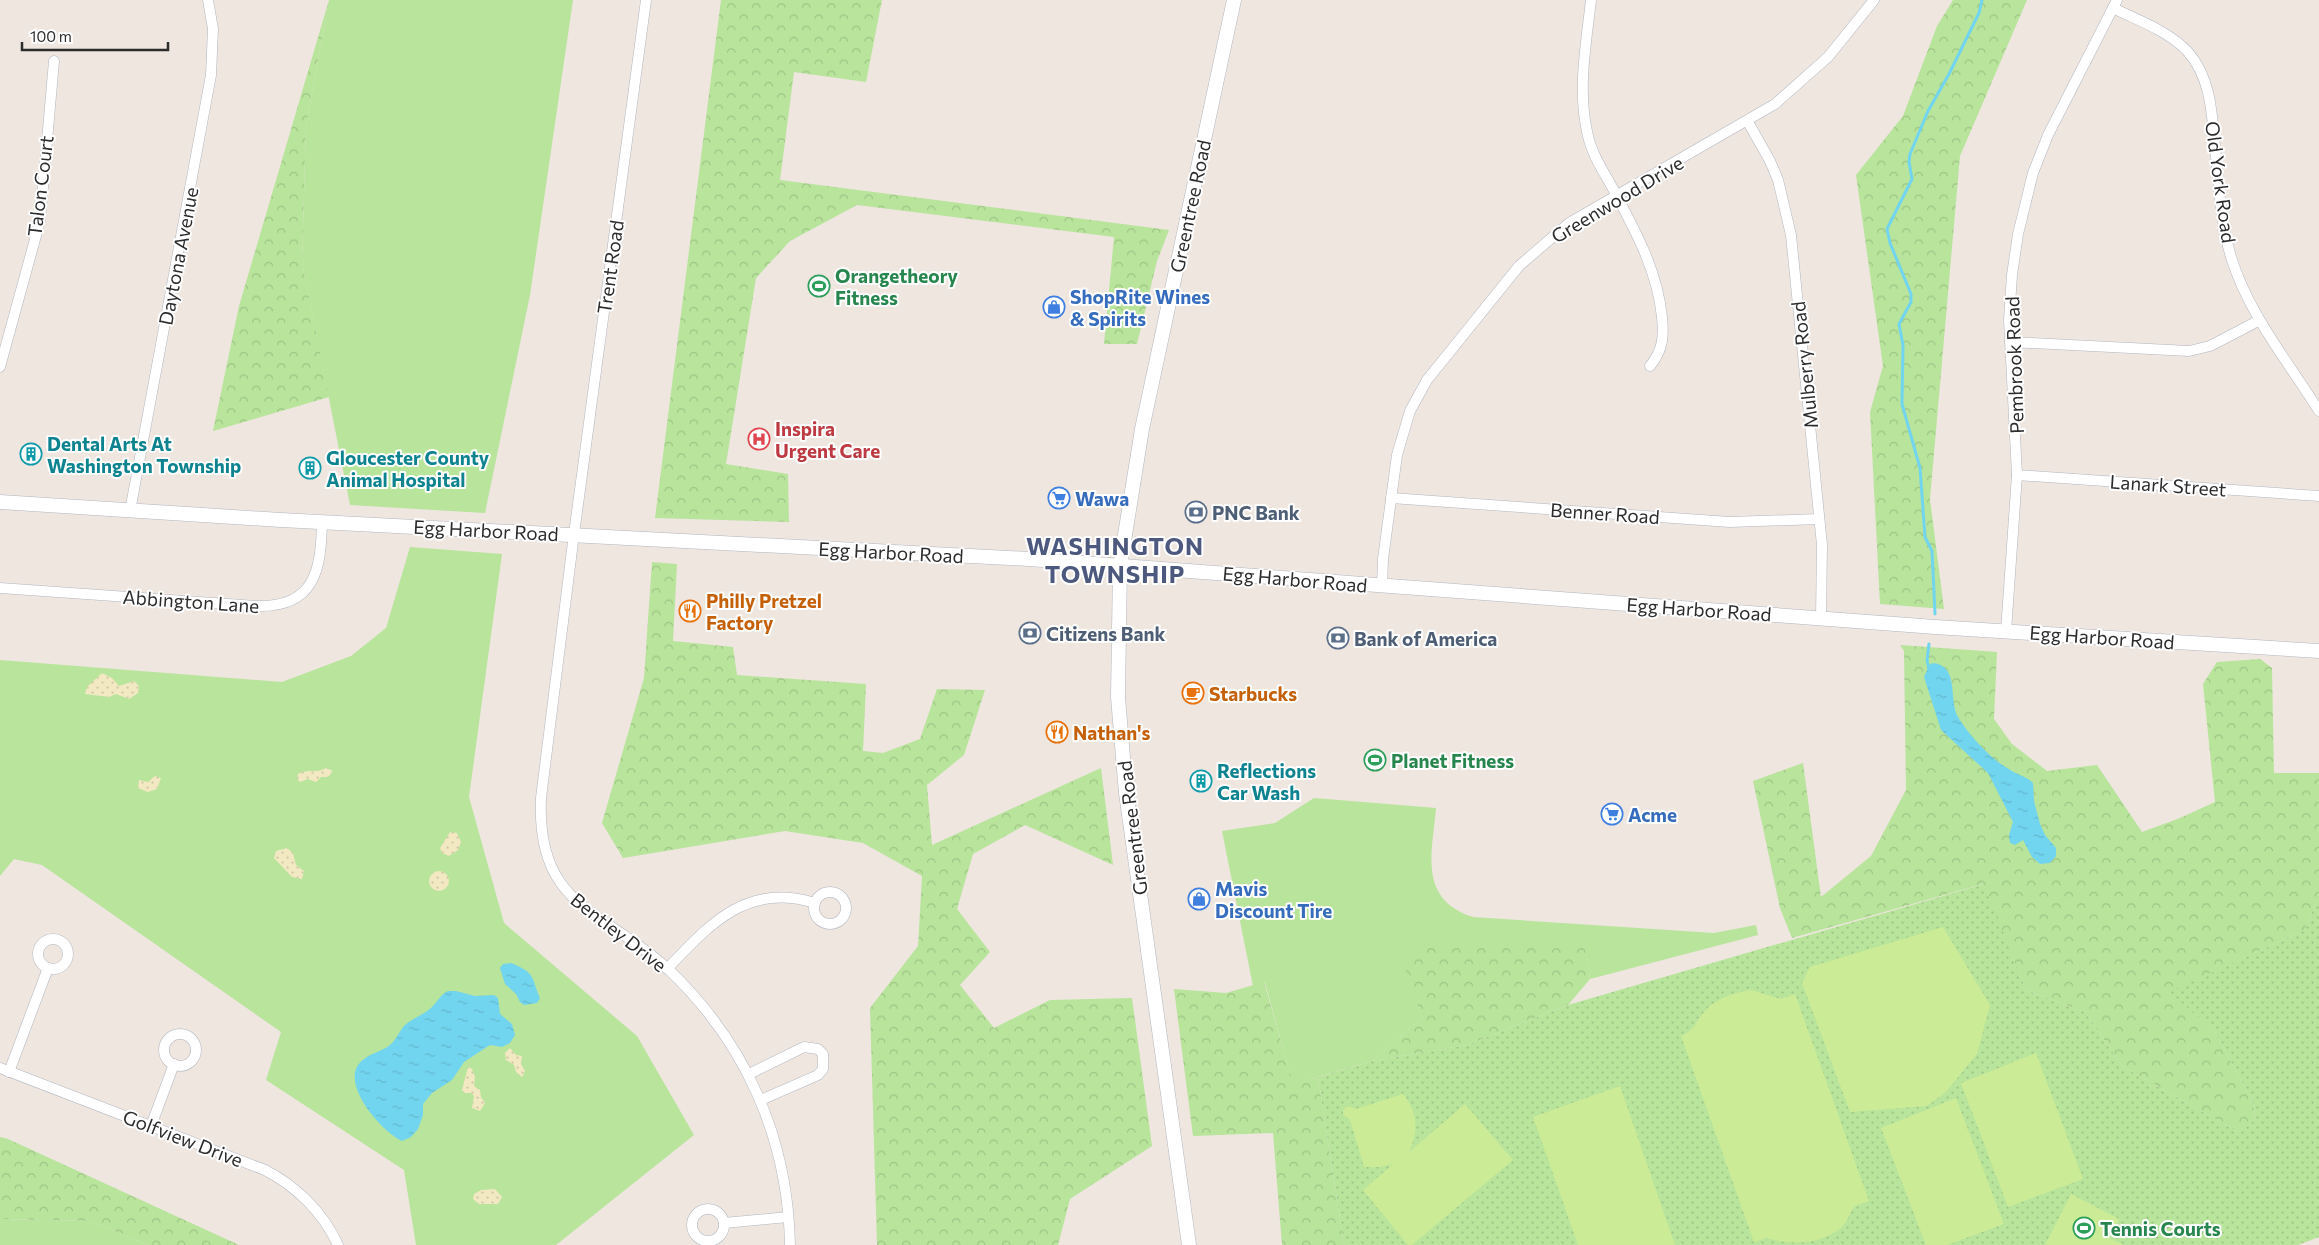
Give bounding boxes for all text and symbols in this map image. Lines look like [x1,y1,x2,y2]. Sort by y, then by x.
scale bar [22,20,169,52]
text: 100 m [30,27,72,45]
street label: Old York Road [2201,120,2241,244]
street label: Talon Court [22,134,58,238]
street label: Greentree Road [1165,137,1215,275]
street label: Greenwood Drive [1547,151,1687,247]
street label: Daytona Avenue [153,185,203,327]
street label: Trent Road [592,219,628,315]
place label: Orangetheory Fitness [835,264,959,309]
sports icon: Orangetheory Fitness [807,274,831,298]
place label: ShopRite Wines & Spirits [1070,285,1210,330]
shop icon: ShopRite Wines & Spirits [1042,295,1066,319]
street label: Pembrook Road [2000,296,2028,434]
street label: Mulberry Road [1786,300,1822,430]
place label: Inspira Urgent Care [775,417,880,462]
hospital icon: Inspira Urgent Care [747,427,771,451]
place label: Dental Arts At Washington Township [47,432,241,477]
building icon: Dental Arts At Washington Township [19,442,43,466]
place label: Gloucester County Animal Hospital [326,446,490,491]
building icon: Gloucester County Animal Hospital [298,456,322,480]
street label: Lanark Street [2109,469,2227,501]
supermarket icon: Wawa [1047,486,1071,510]
place label: Wawa [1075,487,1129,510]
street label: Benner Road [1549,498,1661,528]
bank icon: PNC Bank [1184,500,1208,524]
place label: PNC Bank [1212,501,1300,524]
street label: Egg Harbor Road [413,515,559,545]
district label: WASHINGTON TOWNSHIP [1026,531,1204,588]
street label: Egg Harbor Road [818,537,964,567]
street label: Egg Harbor Road [1222,561,1368,597]
street label: Abbington Lane [122,585,260,617]
place label: Philly Pretzel Factory [706,589,822,634]
street label: Egg Harbor Road [1626,592,1772,626]
restaurant icon: Philly Pretzel Factory [678,599,702,623]
street label: Egg Harbor Road [2029,620,2175,654]
bank icon: Citizens Bank [1018,621,1042,645]
place label: Citizens Bank [1046,622,1165,645]
bank icon: Bank of America [1326,626,1350,650]
place label: Bank of America [1354,627,1497,650]
cafe icon: Starbucks [1181,681,1205,705]
place label: Starbucks [1209,682,1297,705]
restaurant icon: Nathan's [1045,720,1069,744]
place label: Nathan's [1073,721,1151,744]
sports icon: Planet Fitness [1363,748,1387,772]
place label: Planet Fitness [1391,749,1514,772]
street label: Greentree Road [1112,759,1152,897]
place label: Reflections Car Wash [1217,759,1316,804]
building icon: Reflections Car Wash [1189,769,1213,793]
supermarket icon: Acme [1600,802,1624,826]
place label: Acme [1628,803,1677,826]
place label: Mavis Discount Tire [1215,877,1332,922]
shop icon: Mavis Discount Tire [1187,887,1211,911]
street label: Bentley Drive [567,888,671,976]
street label: Golfview Drive [120,1105,246,1171]
sports icon: Tennis Courts [2072,1216,2096,1240]
place label: Tennis Courts [2100,1217,2221,1240]

